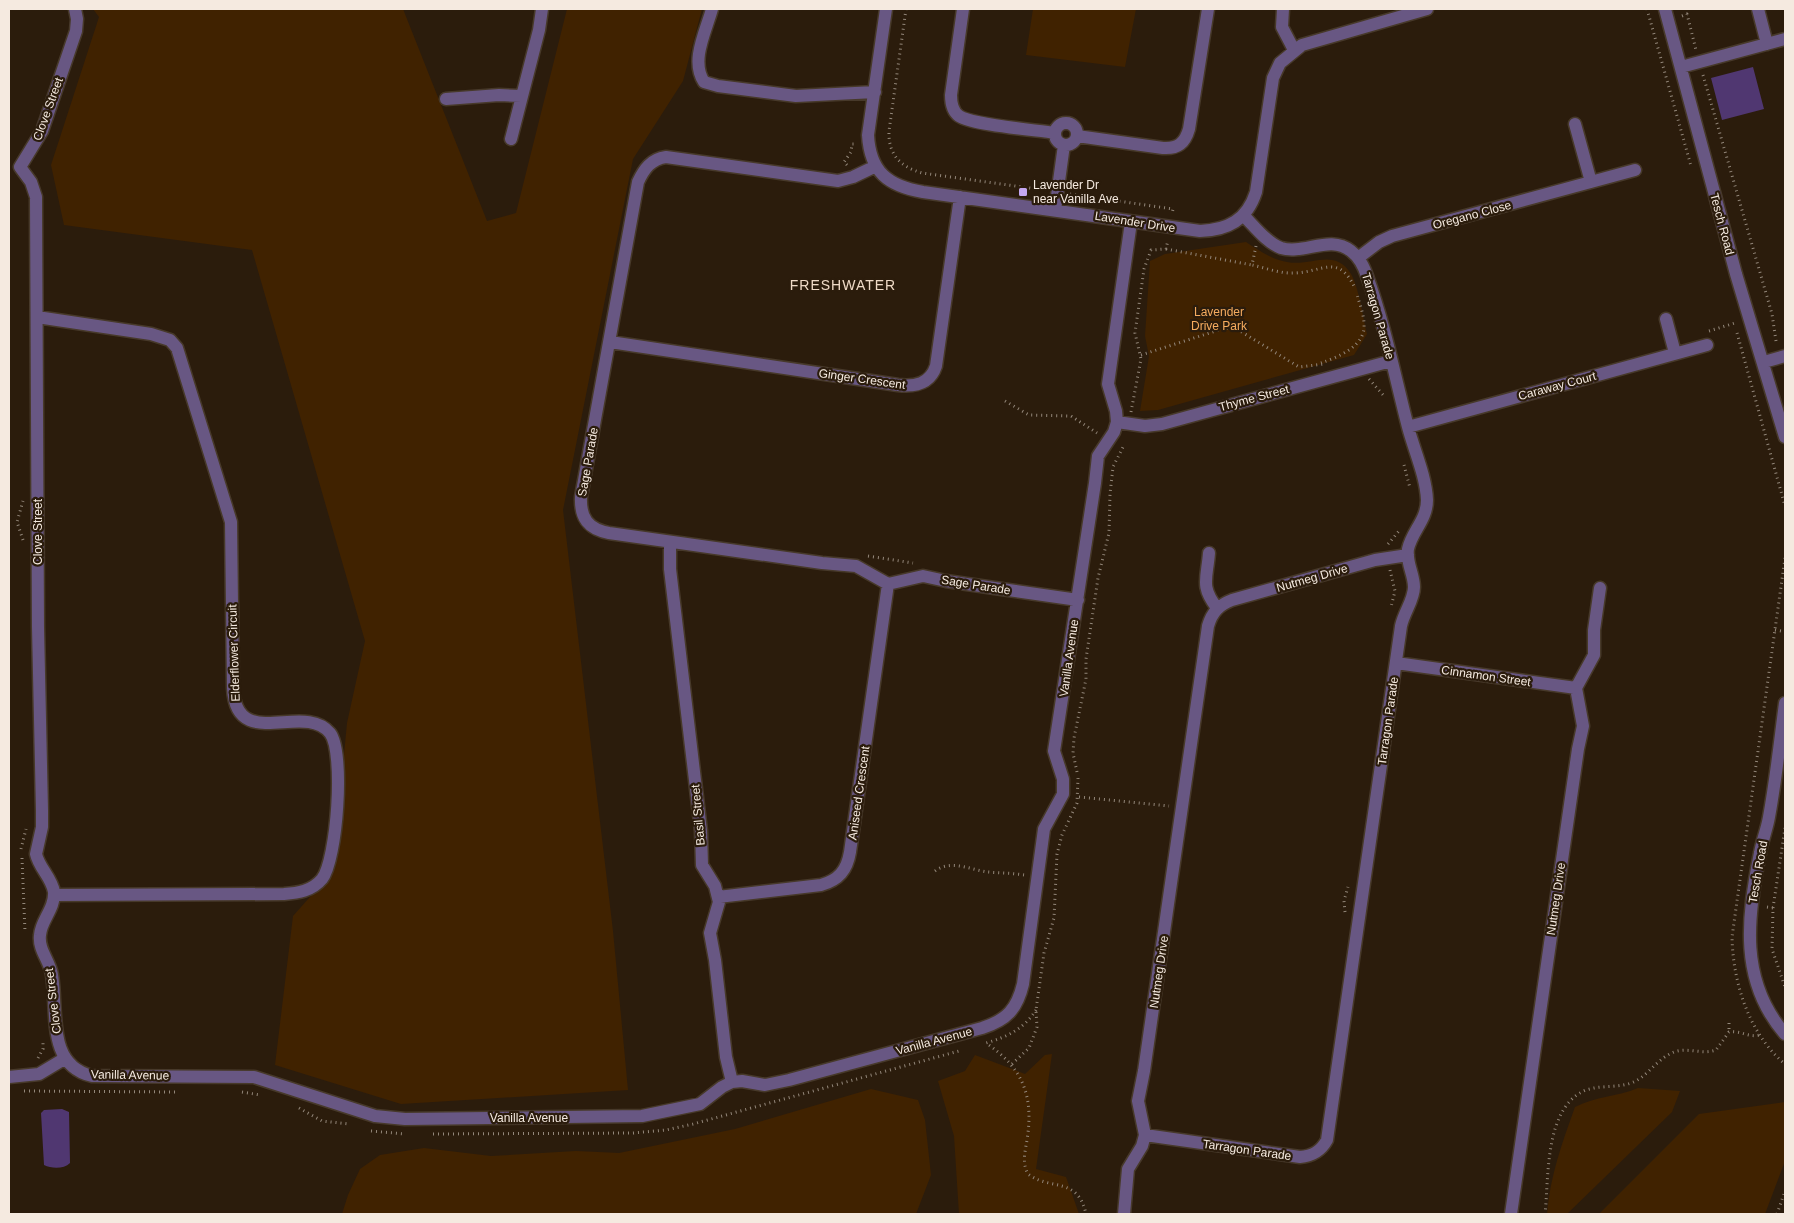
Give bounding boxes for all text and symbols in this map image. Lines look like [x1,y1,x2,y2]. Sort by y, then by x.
street label: Clove Street [30,75,66,142]
place label: Lavender Dr near Vanilla Ave [1033,178,1119,206]
marker: Lavender Dr near Vanilla Ave [1017,186,1029,198]
street label: Tesch Road [1707,192,1737,256]
street label: Oregano Close [1431,198,1513,232]
street label: Lavender Drive [1094,209,1177,235]
street label: Tarragon Parade [1359,271,1397,361]
district label: FRESHWATER [790,277,896,293]
park label: Lavender Drive Park [1191,305,1248,333]
street label: Ginger Crescent [818,366,907,392]
street label: Caraway Court [1517,369,1598,403]
street label: Thyme Street [1217,382,1291,414]
street label: Sage Parade [575,426,601,498]
street label: Clove Street [31,498,45,565]
street label: Nutmeg Drive [1275,561,1349,595]
street label: Sage Parade [940,573,1012,597]
street label: Elderflower Circuit [225,603,243,702]
street label: Vanilla Avenue [1057,618,1081,698]
street label: Cinnamon Street [1440,663,1532,689]
street label: Tarragon Parade [1375,675,1401,766]
street label: Aniseed Crescent [845,744,873,841]
street label: Basil Street [688,783,708,846]
street label: Tesch Road [1746,840,1770,904]
street label: Nutmeg Drive [1544,861,1568,936]
street label: Nutmeg Drive [1147,934,1171,1009]
street label: Clove Street [42,967,64,1035]
street label: Vanilla Avenue [894,1024,974,1058]
street label: Vanilla Avenue [91,1067,170,1083]
street label: Vanilla Avenue [490,1111,568,1125]
street label: Tarragon Parade [1202,1137,1293,1163]

